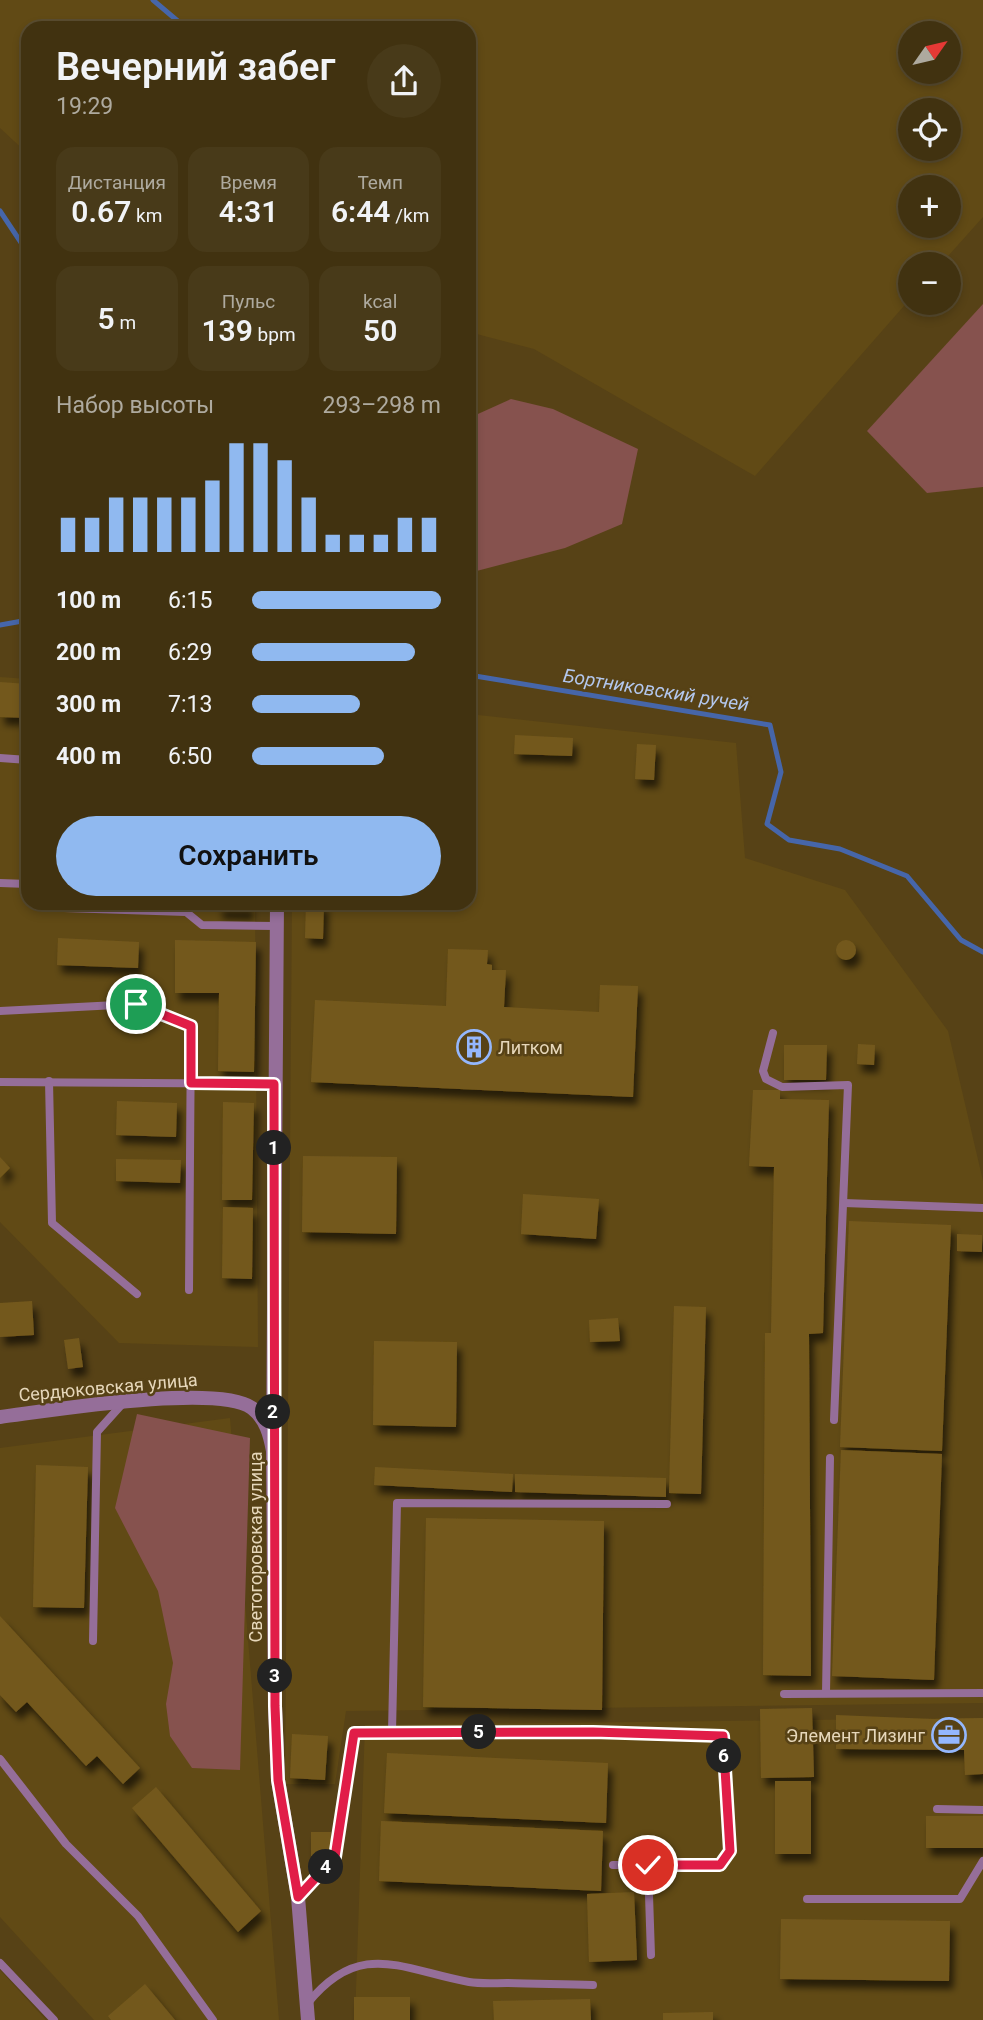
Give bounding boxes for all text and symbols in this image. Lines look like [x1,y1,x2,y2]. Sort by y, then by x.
north arrow [898,21,961,84]
map controls [898,21,961,315]
button: share [367,44,441,118]
text: Вечерний забег [56,45,335,89]
text: 19:29 [56,93,113,120]
button: locate [898,98,961,161]
text: Дистанция [68,171,166,194]
text: Время [220,171,277,194]
text: Темп [357,171,403,194]
button: + [898,175,961,238]
text: 0.67 [71,194,131,229]
text: 4:31 [219,194,278,229]
text: 6:44 [331,194,391,229]
text: km [131,204,162,227]
text: /km [391,204,429,227]
button: − [898,252,961,315]
text: Пульс [222,290,275,313]
text: kcal [363,290,397,313]
text: 5 [98,301,115,336]
text: m [115,311,136,334]
text: 139 [201,313,253,348]
text: 50 [363,313,397,348]
text: bpm [253,323,296,346]
text: Набор высоты [56,392,214,419]
text: 293–298 m [322,392,441,419]
text: 100 m [56,587,121,614]
text: 6:15 [168,587,212,614]
text: 200 m [56,639,121,666]
text: 6:29 [168,639,212,666]
water label: Бортниковский ручей [561,664,751,716]
text: 300 m [56,691,121,718]
text: 7:13 [168,691,212,718]
text: 400 m [56,743,121,770]
text: 6:50 [168,743,212,770]
button: Сохранить [56,816,441,896]
pin [106,974,166,1034]
icon: arrive [117,985,155,1023]
building icon: Литком [455,1028,493,1066]
place label: Литком [498,1037,563,1058]
pin: 1 [256,1130,292,1166]
text: 1 [268,1136,279,1159]
street label: Сердюковская улица [18,1369,198,1405]
pin: 2 [256,1394,290,1430]
text: 2 [267,1400,278,1423]
street label: Светогоровская улица [245,1451,266,1643]
pin: 3 [258,1658,292,1694]
text: 3 [269,1664,280,1687]
pin: 5 [462,1714,496,1750]
office icon: Элемент Лизинг [930,1716,968,1754]
text: 5 [473,1720,484,1743]
place label: Элемент Лизинг [786,1725,925,1746]
pin: 6 [706,1738,742,1774]
text: 6 [718,1744,729,1767]
pin [618,1835,678,1895]
icon: check [629,1846,667,1884]
pin: 4 [308,1850,344,1884]
text: 4 [320,1855,331,1878]

